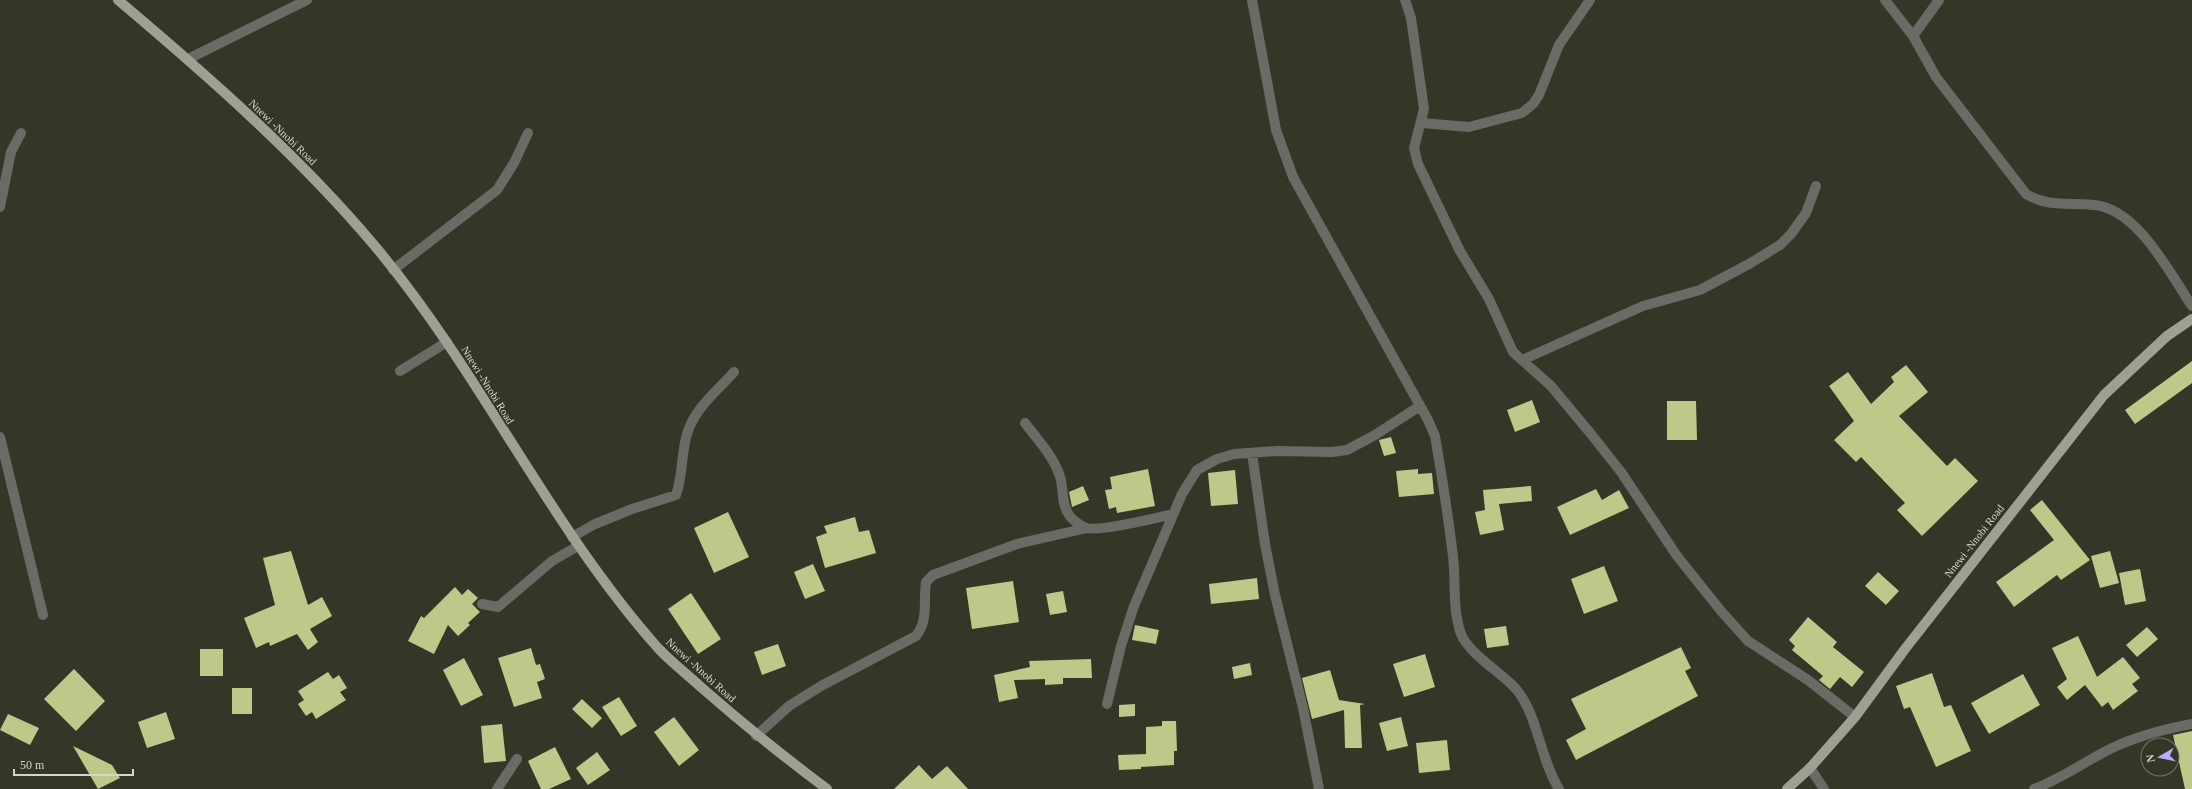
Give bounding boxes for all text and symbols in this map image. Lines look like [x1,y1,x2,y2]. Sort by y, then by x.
street label: Nnewi -Nnobi Road [247,97,320,168]
street label: Nnewi -Nnobi Road [459,344,517,426]
street label: Nnewi -Nnobi Road [1942,502,2006,580]
street label: Nnewi -Nnobi Road [664,636,739,705]
north arrow [2140,737,2180,777]
scale bar [14,751,133,777]
text: N [2144,754,2157,763]
text: 50 m [20,758,45,772]

